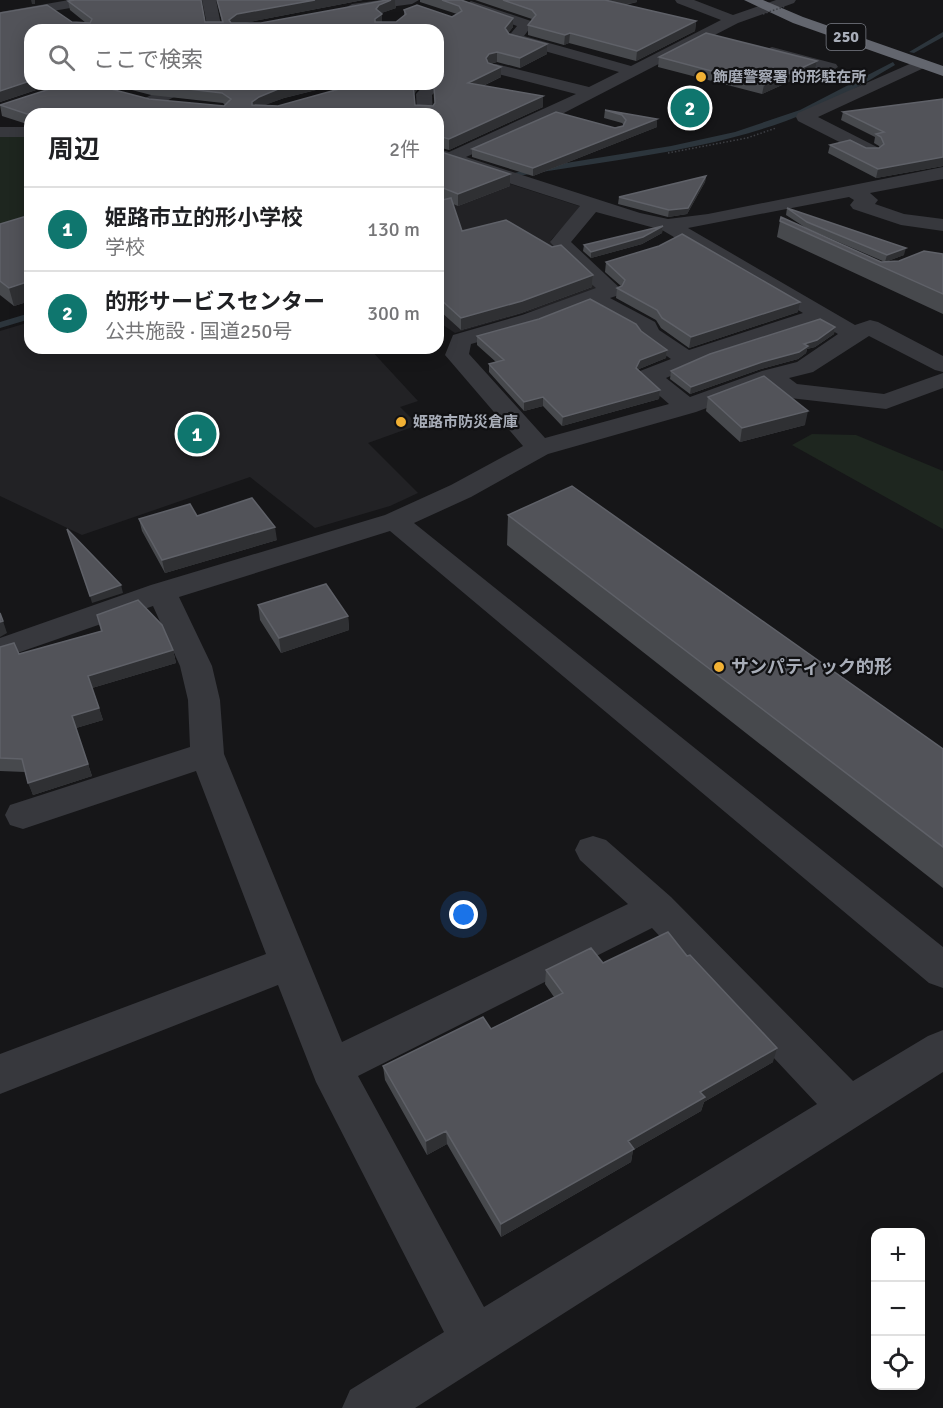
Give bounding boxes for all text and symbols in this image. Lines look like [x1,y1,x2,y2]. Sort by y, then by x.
search box [24,24,444,90]
road number: 250 [826,24,866,50]
icon: search [45,41,78,74]
text: ここで検索 [93,46,203,73]
place label: 飾磨警察署 的形駐在所 [713,68,866,86]
marker: 飾磨警察署 的形駐在所 [694,70,708,84]
pin: 2 [670,86,710,130]
text: 周辺 [48,134,100,166]
text: 2件 [389,137,420,162]
text: 姫路市立的形小学校 [105,204,303,231]
text: 1 [62,217,73,242]
text: 130 m [367,217,420,242]
text: 学校 [105,235,145,260]
text: 的形サービスセンター [105,288,325,315]
text: 2 [62,301,73,326]
text: 300 m [367,301,420,326]
text: 公共施設 · 国道250号 [105,319,292,344]
pin: 1 [178,412,216,456]
place label: 姫路市防災倉庫 [413,413,518,431]
marker: 姫路市防災倉庫 [394,415,408,429]
place label: サンパティック的形 [731,656,892,678]
marker: サンパティック的形 [712,660,726,674]
your location [449,900,478,929]
map controls [871,1228,925,1390]
button: + [871,1228,925,1282]
button: − [871,1282,925,1336]
button: locate [871,1336,925,1390]

